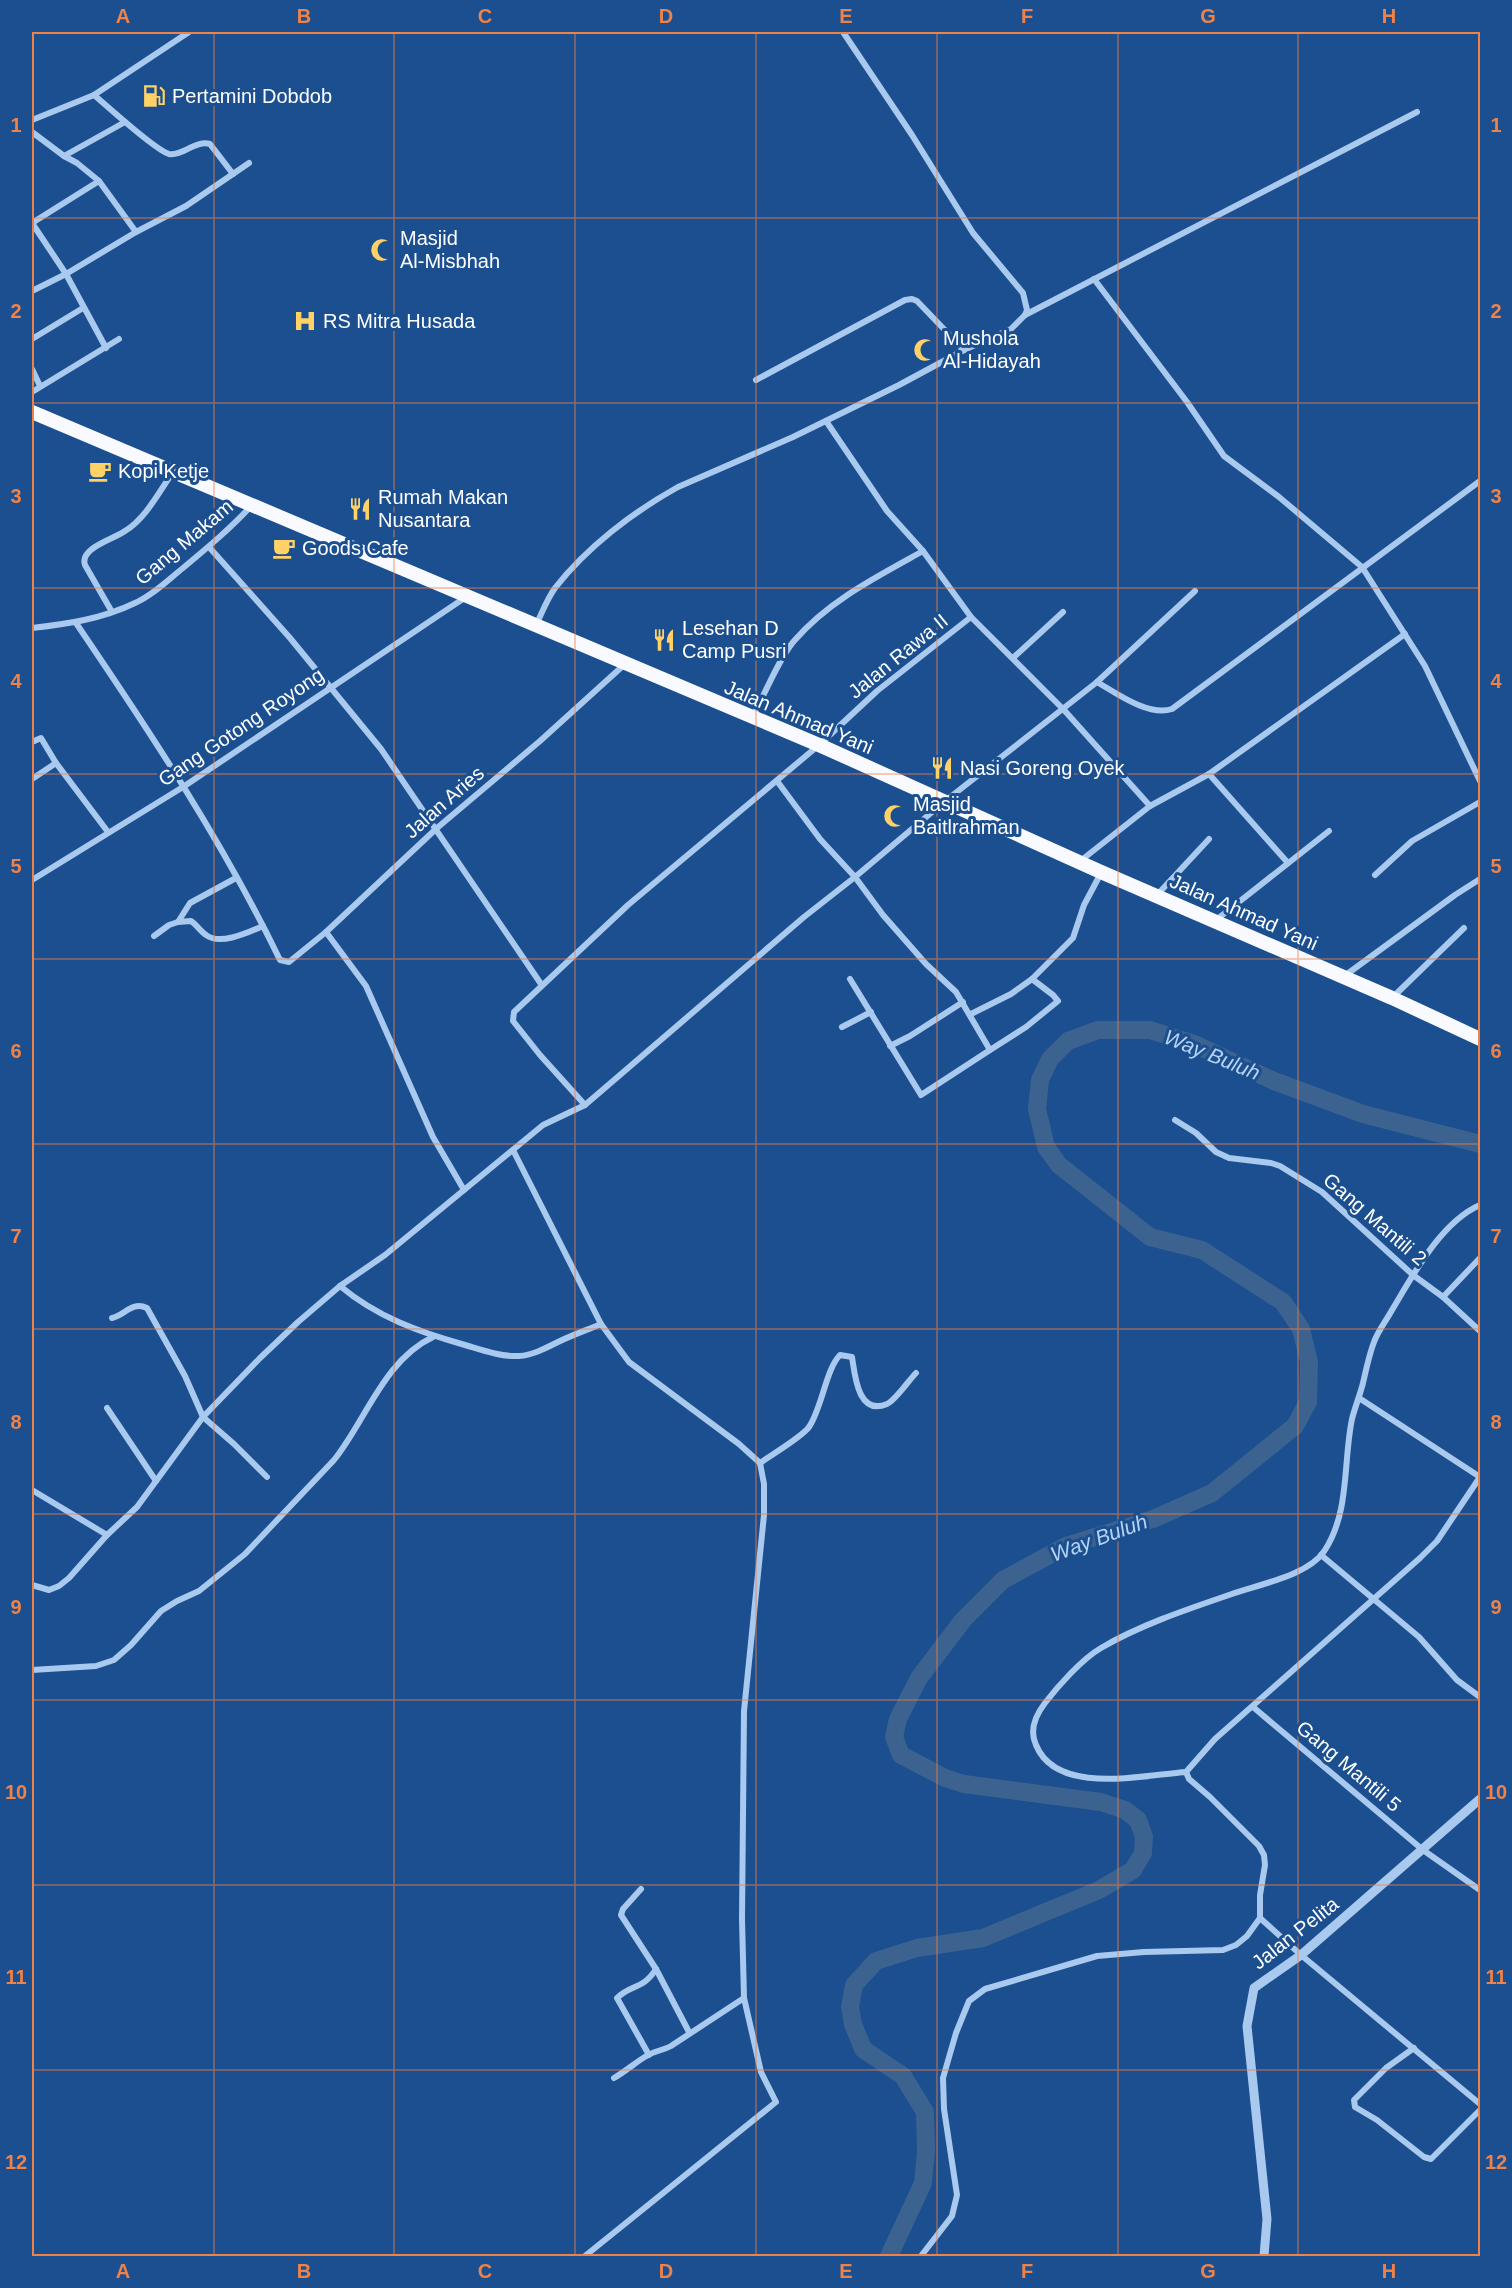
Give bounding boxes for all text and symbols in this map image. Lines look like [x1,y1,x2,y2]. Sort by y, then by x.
text: A [116,5,130,27]
text: B [297,5,311,27]
text: C [478,5,492,27]
text: D [659,5,673,27]
text: E [839,5,853,27]
text: F [1021,5,1033,27]
text: G [1200,5,1216,27]
text: H [1382,5,1396,27]
fuel station icon: Pertamini Dobdob [141,83,167,109]
place label: Pertamini Dobdob [172,85,332,107]
text: 1 [10,114,22,136]
text: 1 [1490,114,1502,136]
place label: Masjid Al-Misbhah [400,227,500,272]
mosque icon: Masjid Al-Misbhah [369,237,395,263]
text: 2 [10,300,22,322]
text: 2 [1490,300,1502,322]
hospital icon: RS Mitra Husada [292,308,318,334]
place label: RS Mitra Husada [323,310,476,332]
place label: Mushola Al-Hidayah [943,327,1041,372]
mosque icon: Mushola Al-Hidayah [912,337,938,363]
cafe icon: Kopi Ketje [87,458,113,484]
place label: Kopi Ketje [118,460,209,482]
text: 3 [10,485,22,507]
text: 3 [1490,485,1502,507]
place label: Rumah Makan Nusantara [378,486,508,531]
street label: Gang Makam [131,495,237,589]
restaurant icon: Rumah Makan Nusantara [347,496,373,522]
cafe icon: Goods Cafe [271,535,297,561]
place label: Goods Cafe [302,537,409,559]
street label: Jalan Rawa II [844,609,952,703]
place label: Lesehan D Camp Pusri [682,617,786,662]
restaurant icon: Lesehan D Camp Pusri [651,627,677,653]
street label: Gang Gotong Royong [154,663,328,791]
text: 4 [10,670,22,692]
text: 4 [1490,670,1502,692]
street label: Jalan Ahmad Yani [721,676,877,758]
restaurant icon: Nasi Goreng Oyek [929,755,955,781]
place label: Nasi Goreng Oyek [960,757,1126,779]
street label: Jalan Aries [400,762,488,842]
place label: Masjid Baitlrahman [913,793,1020,838]
mosque icon: Masjid Baitlrahman [882,803,908,829]
text: 5 [10,855,22,877]
text: 5 [1490,855,1502,877]
street label: Jalan Ahmad Yani [1167,870,1321,954]
water label: Way Buluh [1161,1025,1263,1084]
text: 6 [10,1040,22,1062]
text: 6 [1490,1040,1502,1062]
street label: Gang Mantili 2 [1319,1168,1431,1270]
text: 7 [10,1225,22,1247]
text: 7 [1490,1225,1502,1247]
text: 8 [10,1411,22,1433]
text: 8 [1490,1411,1502,1433]
water label: Way Buluh [1047,1509,1150,1566]
text: 9 [10,1596,22,1618]
text: 9 [1490,1596,1502,1618]
street label: Gang Mantili 5 [1293,1716,1405,1816]
text: 10 [5,1781,27,1803]
text: 10 [1485,1781,1507,1803]
street label: Jalan Pelita [1247,1892,1343,1973]
text: 11 [5,1966,27,1988]
text: 11 [1485,1966,1507,1988]
text: 12 [5,2151,27,2173]
text: 12 [1485,2151,1507,2173]
text: A [116,2260,130,2282]
text: B [297,2260,311,2282]
text: C [478,2260,492,2282]
text: D [659,2260,673,2282]
text: E [839,2260,853,2282]
text: F [1021,2260,1033,2282]
text: G [1200,2260,1216,2282]
text: H [1382,2260,1396,2282]

